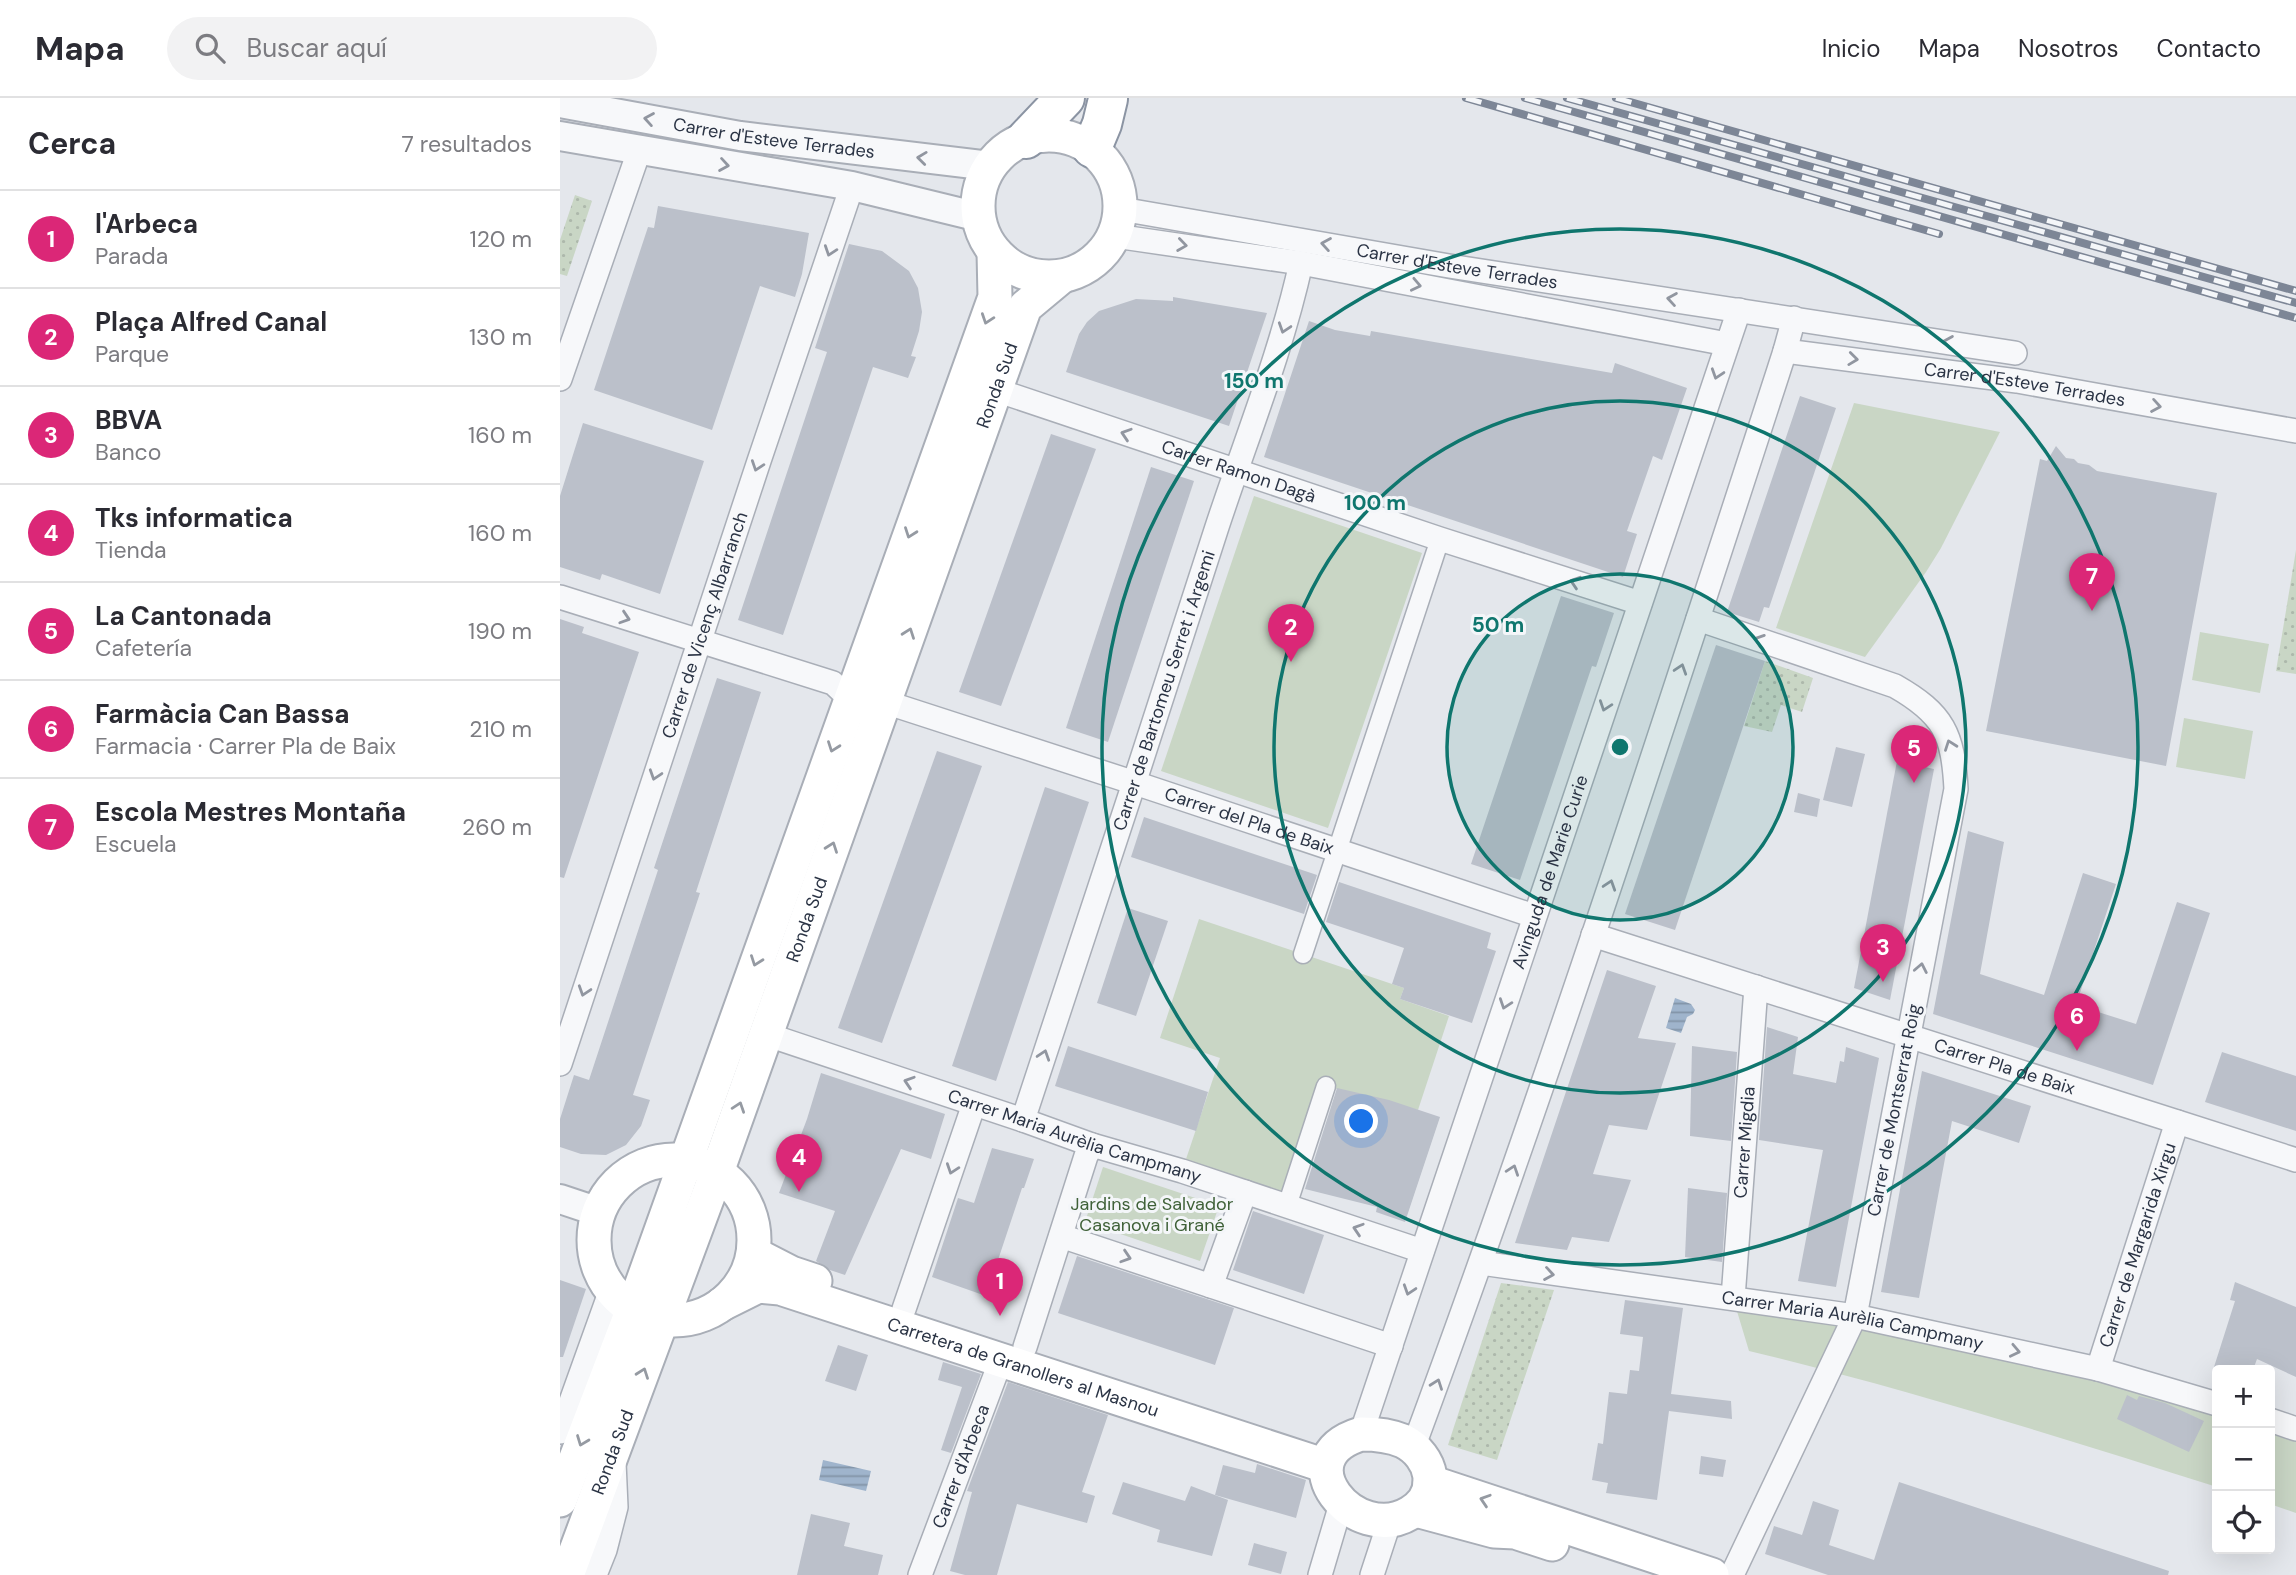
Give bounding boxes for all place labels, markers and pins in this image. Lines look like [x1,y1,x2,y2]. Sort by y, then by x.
pin: 7 [2069,553,2115,611]
pin: 2 [1268,604,1314,662]
pin: 5 [1891,725,1937,783]
centre of rings [1608,735,1632,759]
pin: 3 [1860,924,1906,982]
pin: 6 [2054,993,2100,1051]
pin: 4 [776,1134,822,1192]
pin: 1 [977,1258,1023,1316]

